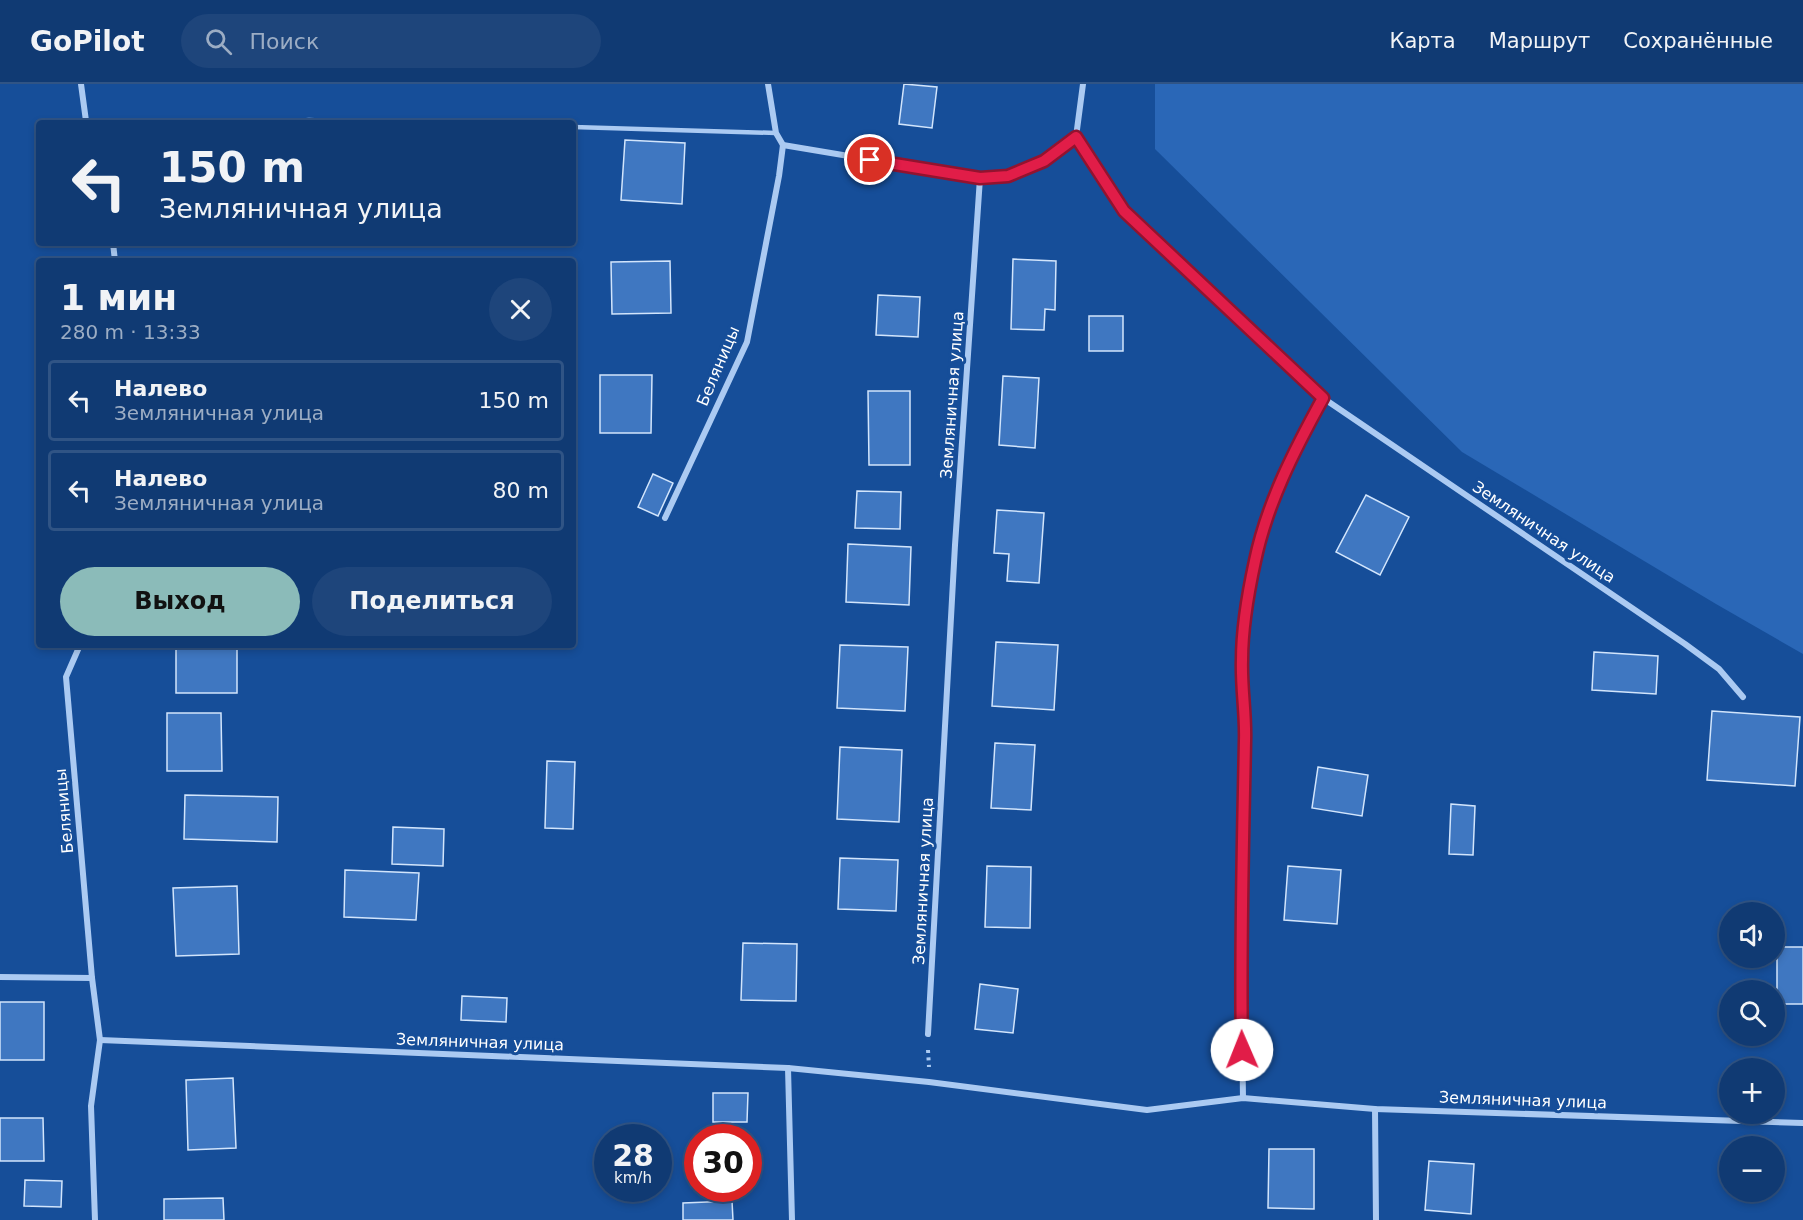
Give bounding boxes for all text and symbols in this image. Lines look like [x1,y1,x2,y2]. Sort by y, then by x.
search box [181,14,601,68]
text: GoPilot [30,25,145,58]
icon: search [202,25,235,58]
text: Поиск [250,29,319,54]
text: Карта [1390,29,1456,53]
text: Маршрут [1489,29,1590,53]
text: Сохранённые [1623,29,1773,53]
pin [844,134,895,185]
text: 150 m [159,143,305,192]
icon: arrive [853,143,886,176]
icon: left [60,144,138,222]
text: Земляничная улица [159,193,443,224]
text: 1 мин [60,277,177,318]
button: close [489,278,552,341]
street label: Земляничная улица [937,310,967,480]
text: 280 m · 13:33 [60,320,201,344]
street label: Беляницы [693,323,743,409]
text: Налево [114,376,207,401]
icon: left [63,384,96,417]
text: 150 m [479,388,549,413]
text: Земляничная улица [114,401,324,425]
text: Налево [114,466,207,491]
icon: left [63,474,96,507]
street label: Земляничная улица [1469,477,1619,587]
text: 80 m [493,478,549,503]
text: Земляничная улица [114,491,324,515]
button: Выход [60,567,300,636]
button: Поделиться [312,567,552,636]
street label: Беляницы [51,768,77,854]
street label: Земляничная улица [909,797,937,965]
map controls [1719,902,1785,1202]
button: sound [1719,902,1785,968]
button: search [1719,980,1785,1046]
position arrow [1210,1018,1274,1082]
street label: Земляничная улица [396,1030,564,1054]
button: + [1719,1058,1785,1124]
street label: Земляничная улица [1439,1088,1607,1112]
speed limit sign: 30 [684,1124,762,1202]
button: − [1719,1136,1785,1202]
text: 28 [612,1138,654,1173]
text: km/h [614,1169,652,1187]

